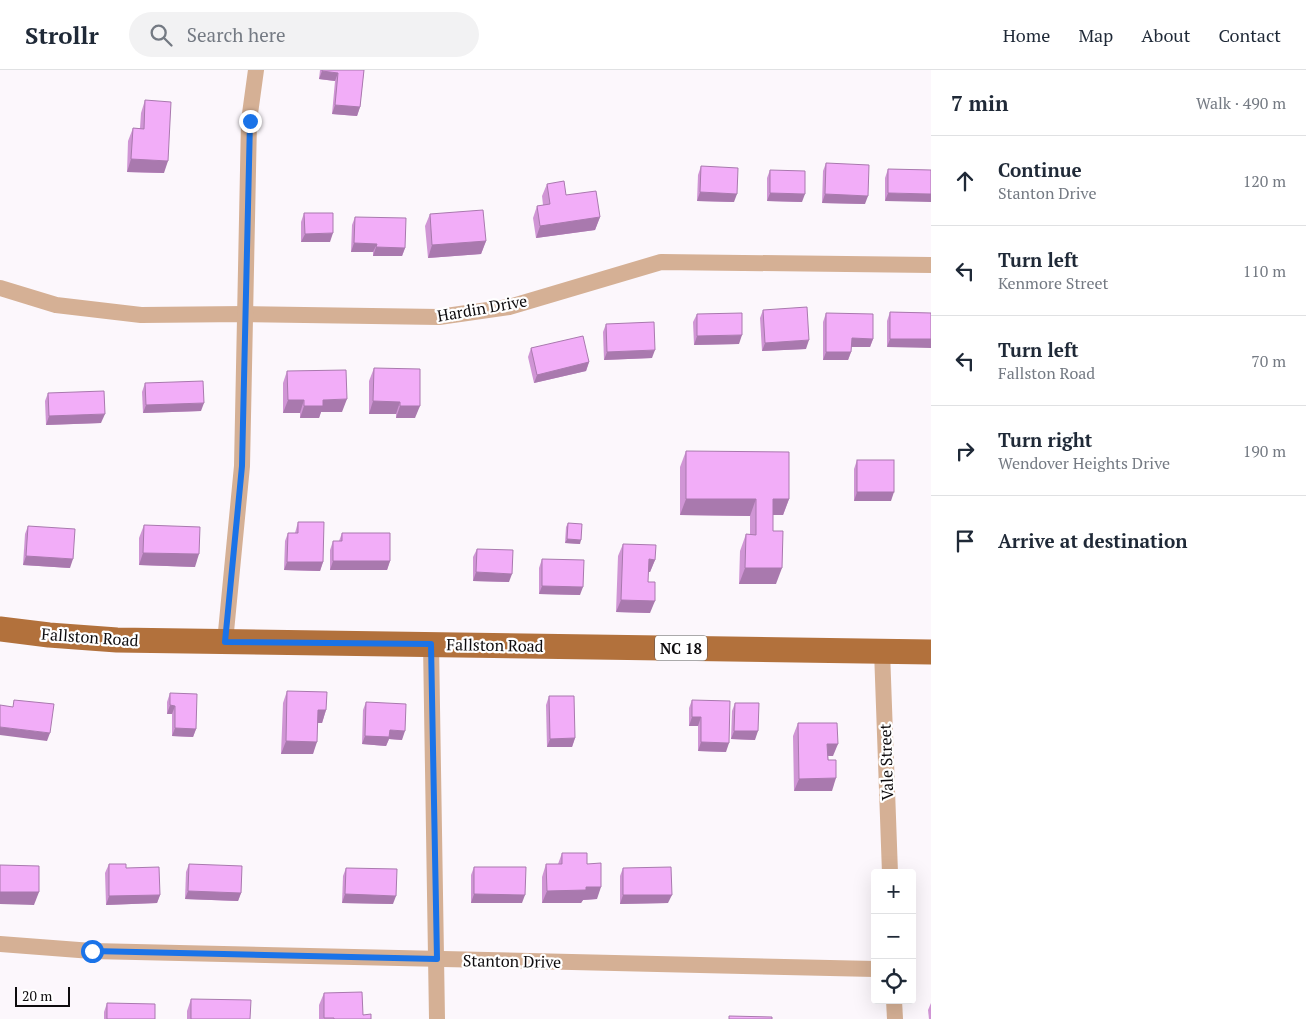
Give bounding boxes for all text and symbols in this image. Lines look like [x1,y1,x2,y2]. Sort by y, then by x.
search box [129,12,479,57]
text: Strollr [25,19,99,51]
icon: search [147,21,175,49]
text: Search here [187,22,286,47]
text: Home [1003,23,1050,47]
text: Map [1078,23,1113,47]
text: About [1141,23,1190,47]
text: Contact [1218,23,1281,47]
text: 7 min [951,89,1008,117]
text: Walk · 490 m [1196,92,1286,114]
route end [239,110,262,133]
text: Continue [998,157,1082,182]
icon: ahead [951,167,979,195]
text: 120 m [1243,170,1286,192]
text: Stanton Drive [998,182,1096,204]
text: Turn left [998,247,1079,272]
icon: left [951,257,979,285]
text: 110 m [1243,260,1286,282]
text: Kenmore Street [998,272,1109,294]
street label: Hardin Drive [435,289,529,327]
text: Turn left [998,337,1079,362]
icon: left [951,347,979,375]
text: 70 m [1251,350,1286,372]
text: Fallston Road [998,362,1095,384]
text: Turn right [998,427,1092,452]
icon: right [951,437,979,465]
text: 190 m [1243,440,1286,462]
text: Wendover Heights Drive [998,452,1170,474]
icon: arrive [951,527,979,555]
text: Arrive at destination [998,528,1187,553]
street label: Fallston Road [41,623,139,651]
street label: Fallston Road [446,633,544,657]
road number: NC 18 [655,636,707,660]
street label: Vale Street [874,723,898,801]
map controls [871,869,916,1004]
button: + [871,869,916,914]
button: − [871,914,916,959]
route start [81,940,104,963]
street label: Stanton Drive [463,949,561,973]
button: locate [871,959,916,1004]
scale bar [15,984,70,1007]
text: 20 m [22,986,52,1005]

